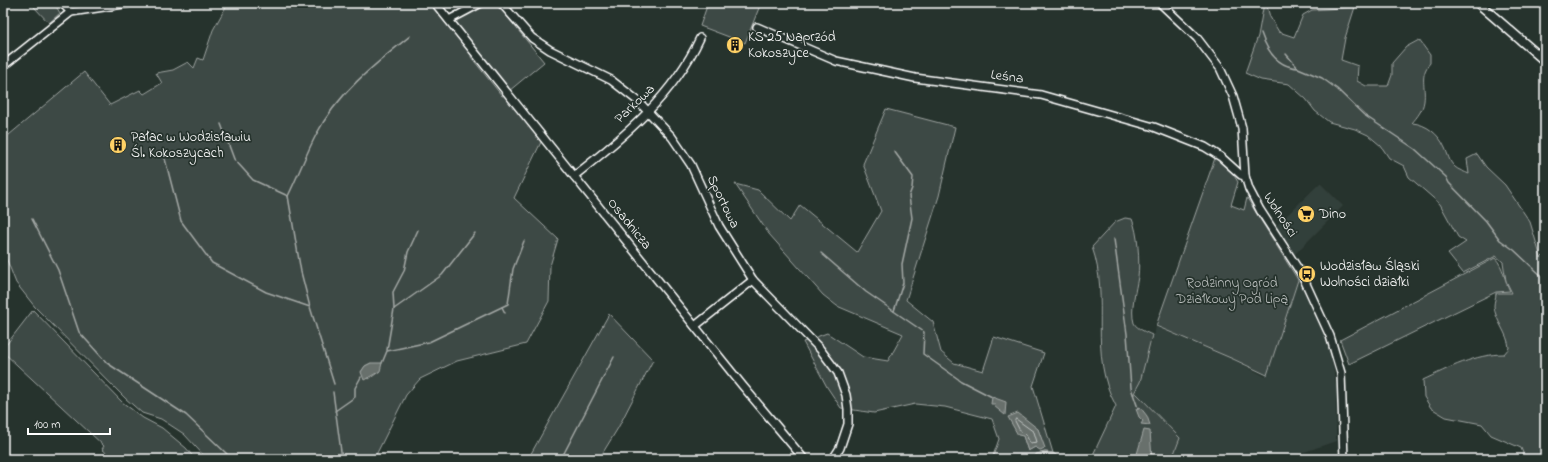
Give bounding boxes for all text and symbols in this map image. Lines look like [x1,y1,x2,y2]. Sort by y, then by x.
place label: KS 25 Naprzód Kokoszyce [748,27,836,65]
building icon: KS 25 Naprzód Kokoszyce [725,35,745,55]
street label: Leśna [989,64,1025,90]
street label: Parkowa [610,79,660,129]
place label: Pałac w Wodzisławiu Śl. Kokoszycach [131,127,251,165]
building icon: Pałac w Wodzisławiu Śl. Kokoszycach [108,135,128,155]
street label: Sportowa [701,172,745,232]
street label: Wolności [1258,188,1302,242]
street label: Osadnicza [602,194,656,254]
supermarket icon: Dino [1296,204,1316,224]
place label: Dino [1318,204,1346,225]
place label: Wodzisław Śląski Wolności działki [1320,256,1420,293]
bus stop icon: Wodzisław Śląski Wolności działki [1297,264,1317,284]
park label: Rodzinny Ogród Działkowy Pod Lipą [1175,273,1288,311]
scale bar [28,410,110,436]
text: 100 m [34,416,61,434]

